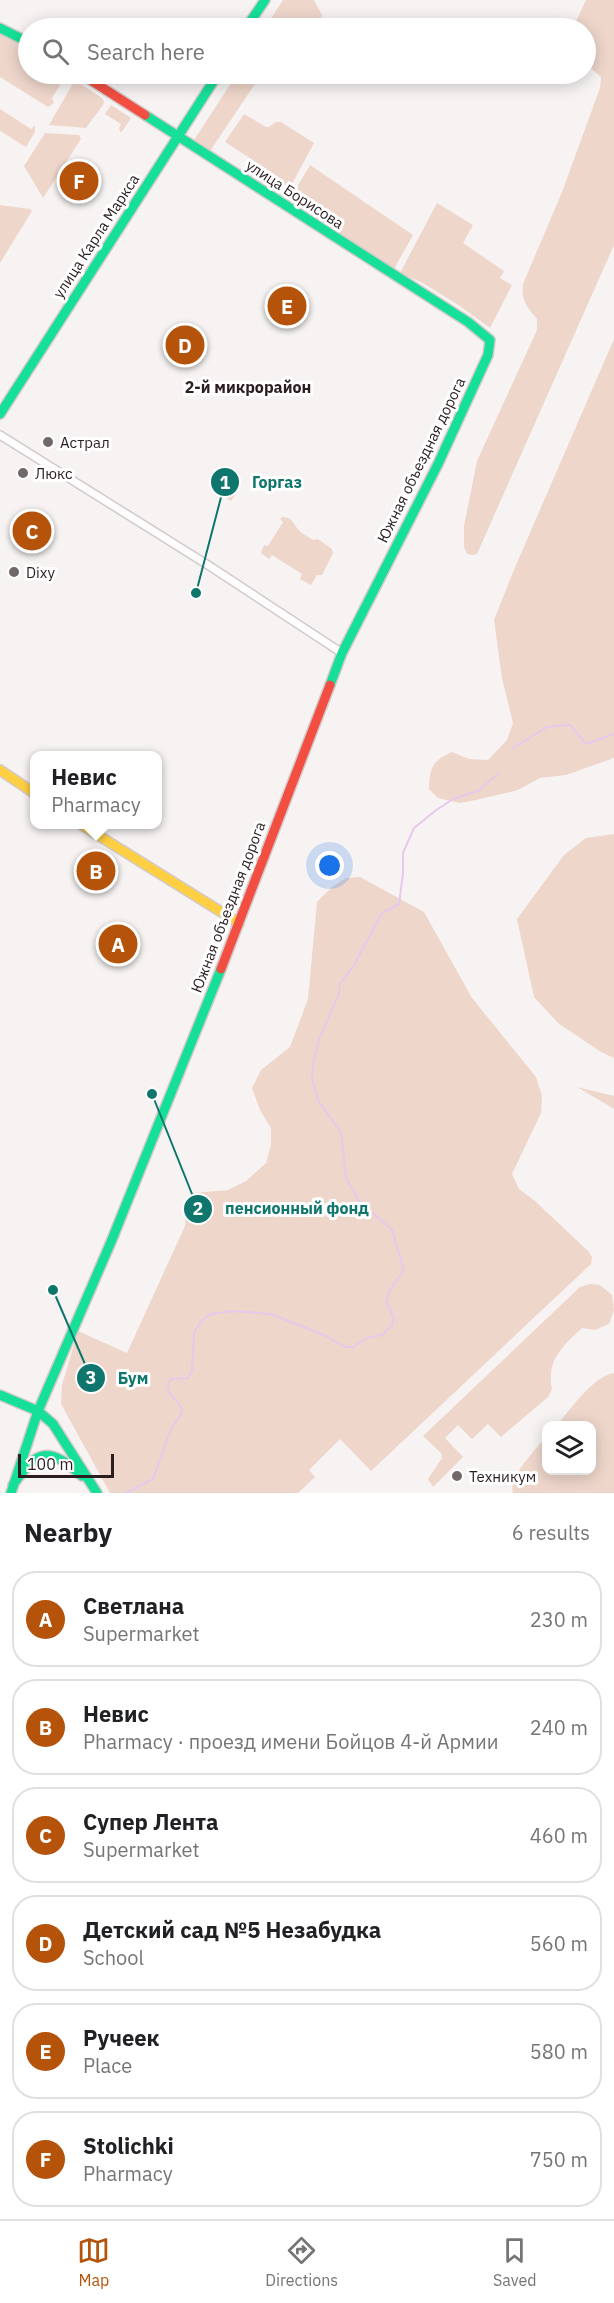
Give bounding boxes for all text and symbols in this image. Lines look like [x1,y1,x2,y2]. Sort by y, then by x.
search box [18,18,596,84]
icon: search [39,35,72,68]
text: Search here [87,37,205,66]
street label: улица Борисова [243,155,347,233]
pin: F [60,158,98,204]
street label: улица Карла Маркса [49,170,143,302]
pin: E [268,284,306,328]
pin: D [166,322,204,368]
street label: Южная объездная дорога [373,374,469,546]
district label: 2-й микрорайон [185,377,311,397]
place label: Астрал [60,433,110,452]
marker: Астрал [41,435,55,449]
place label: Люкс [35,464,73,483]
callout: Горгаз [210,465,314,499]
marker: Люкс [16,466,30,480]
text: 1 [220,471,231,494]
text: Горгаз [252,472,302,492]
pin: C [12,508,51,554]
place label: Dixy [26,563,55,582]
marker: Dixy [7,565,21,579]
popup [30,751,162,829]
text: Невис [51,762,117,791]
text: Pharmacy [51,791,141,818]
street label: Южная объездная дорога [187,819,269,995]
pin: B [76,848,116,894]
your location [315,851,344,880]
pin: A [98,922,138,966]
callout: пенсионный фонд [183,1192,381,1226]
text: 2 [193,1197,203,1220]
text: пенсионный фонд [225,1198,369,1218]
callout: Бум [76,1361,160,1395]
text: 3 [86,1366,96,1389]
text: Бум [118,1368,148,1388]
map controls [542,1421,596,1475]
button: layers [542,1421,596,1475]
scale bar [18,1451,114,1478]
text: 100 m [27,1454,74,1474]
place label: Техникум [469,1467,536,1486]
marker: Техникум [450,1469,464,1483]
text: Nearby [24,1515,112,1549]
text: 6 results [512,1519,590,1546]
text: Светлана [83,1591,184,1620]
text: A [39,1606,52,1633]
text: 230 m [530,1606,588,1633]
text: Supermarket [83,1620,200,1647]
text: Невис [83,1699,149,1728]
text: B [39,1714,52,1741]
text: 240 m [530,1714,588,1741]
text: Pharmacy · проезд имени Бойцов 4-й Армии [83,1728,499,1755]
text: Супер Лента [83,1807,218,1836]
text: C [39,1822,52,1849]
text: 460 m [530,1822,588,1849]
text: Supermarket [83,1836,200,1863]
text: Детский сад №5 Незабудка [83,1915,381,1944]
text: D [39,1930,52,1957]
text: 560 m [530,1930,588,1957]
text: School [83,1944,144,1971]
text: Ручеек [83,2023,160,2052]
text: E [39,2038,52,2065]
text: 580 m [530,2038,588,2065]
text: Place [83,2052,132,2079]
text: Stolichki [83,2131,174,2160]
text: F [40,2146,51,2173]
text: 750 m [530,2146,588,2173]
text: Pharmacy [83,2160,173,2187]
tab: Map [77,2234,110,2290]
tab: Directions [265,2234,338,2290]
tab: Saved [493,2234,537,2290]

